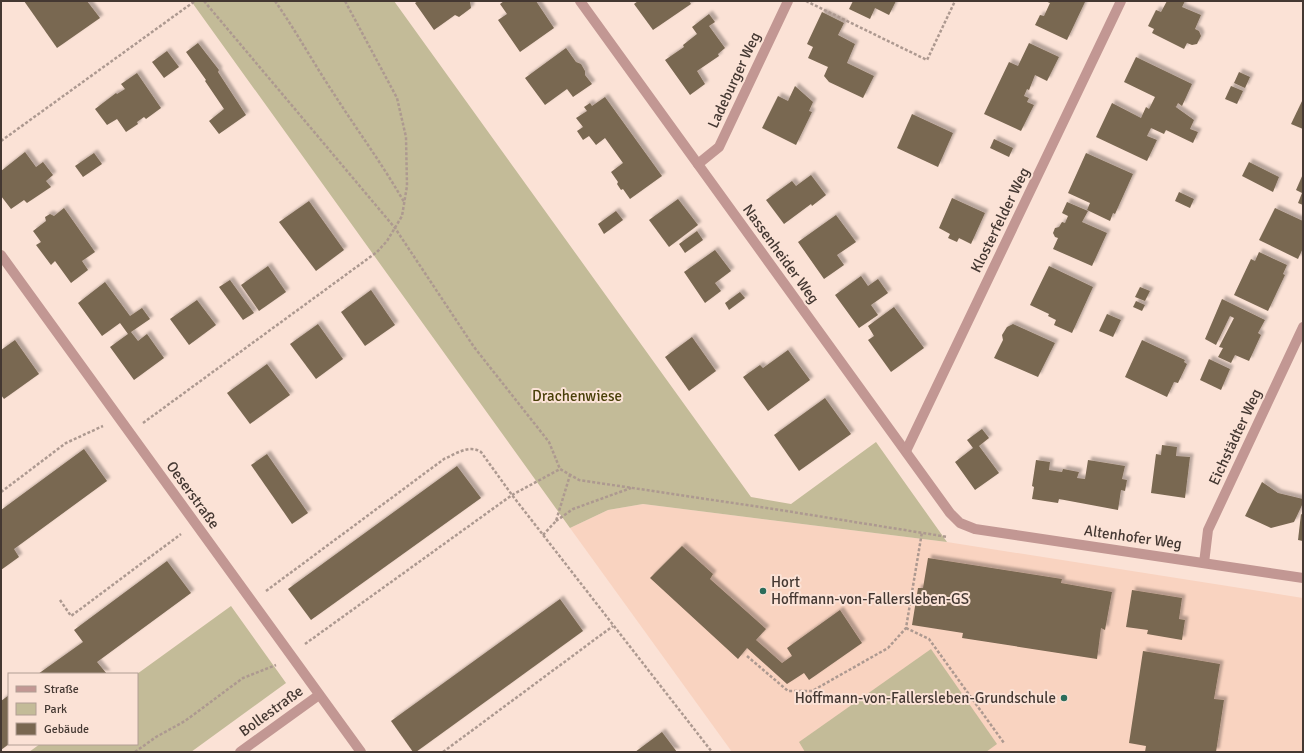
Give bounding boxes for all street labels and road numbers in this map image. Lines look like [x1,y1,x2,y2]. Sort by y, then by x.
street label: Ladeburger Weg [704,29,764,131]
street label: Klosterfelder Weg [967,164,1033,275]
street label: Nassenheider Weg [739,201,823,307]
street label: Eichstädter Weg [1205,386,1265,488]
street label: Oeserstraße [163,458,223,532]
street label: Altenhofer Weg [1083,521,1183,553]
street label: Bollestraße [236,682,306,740]

